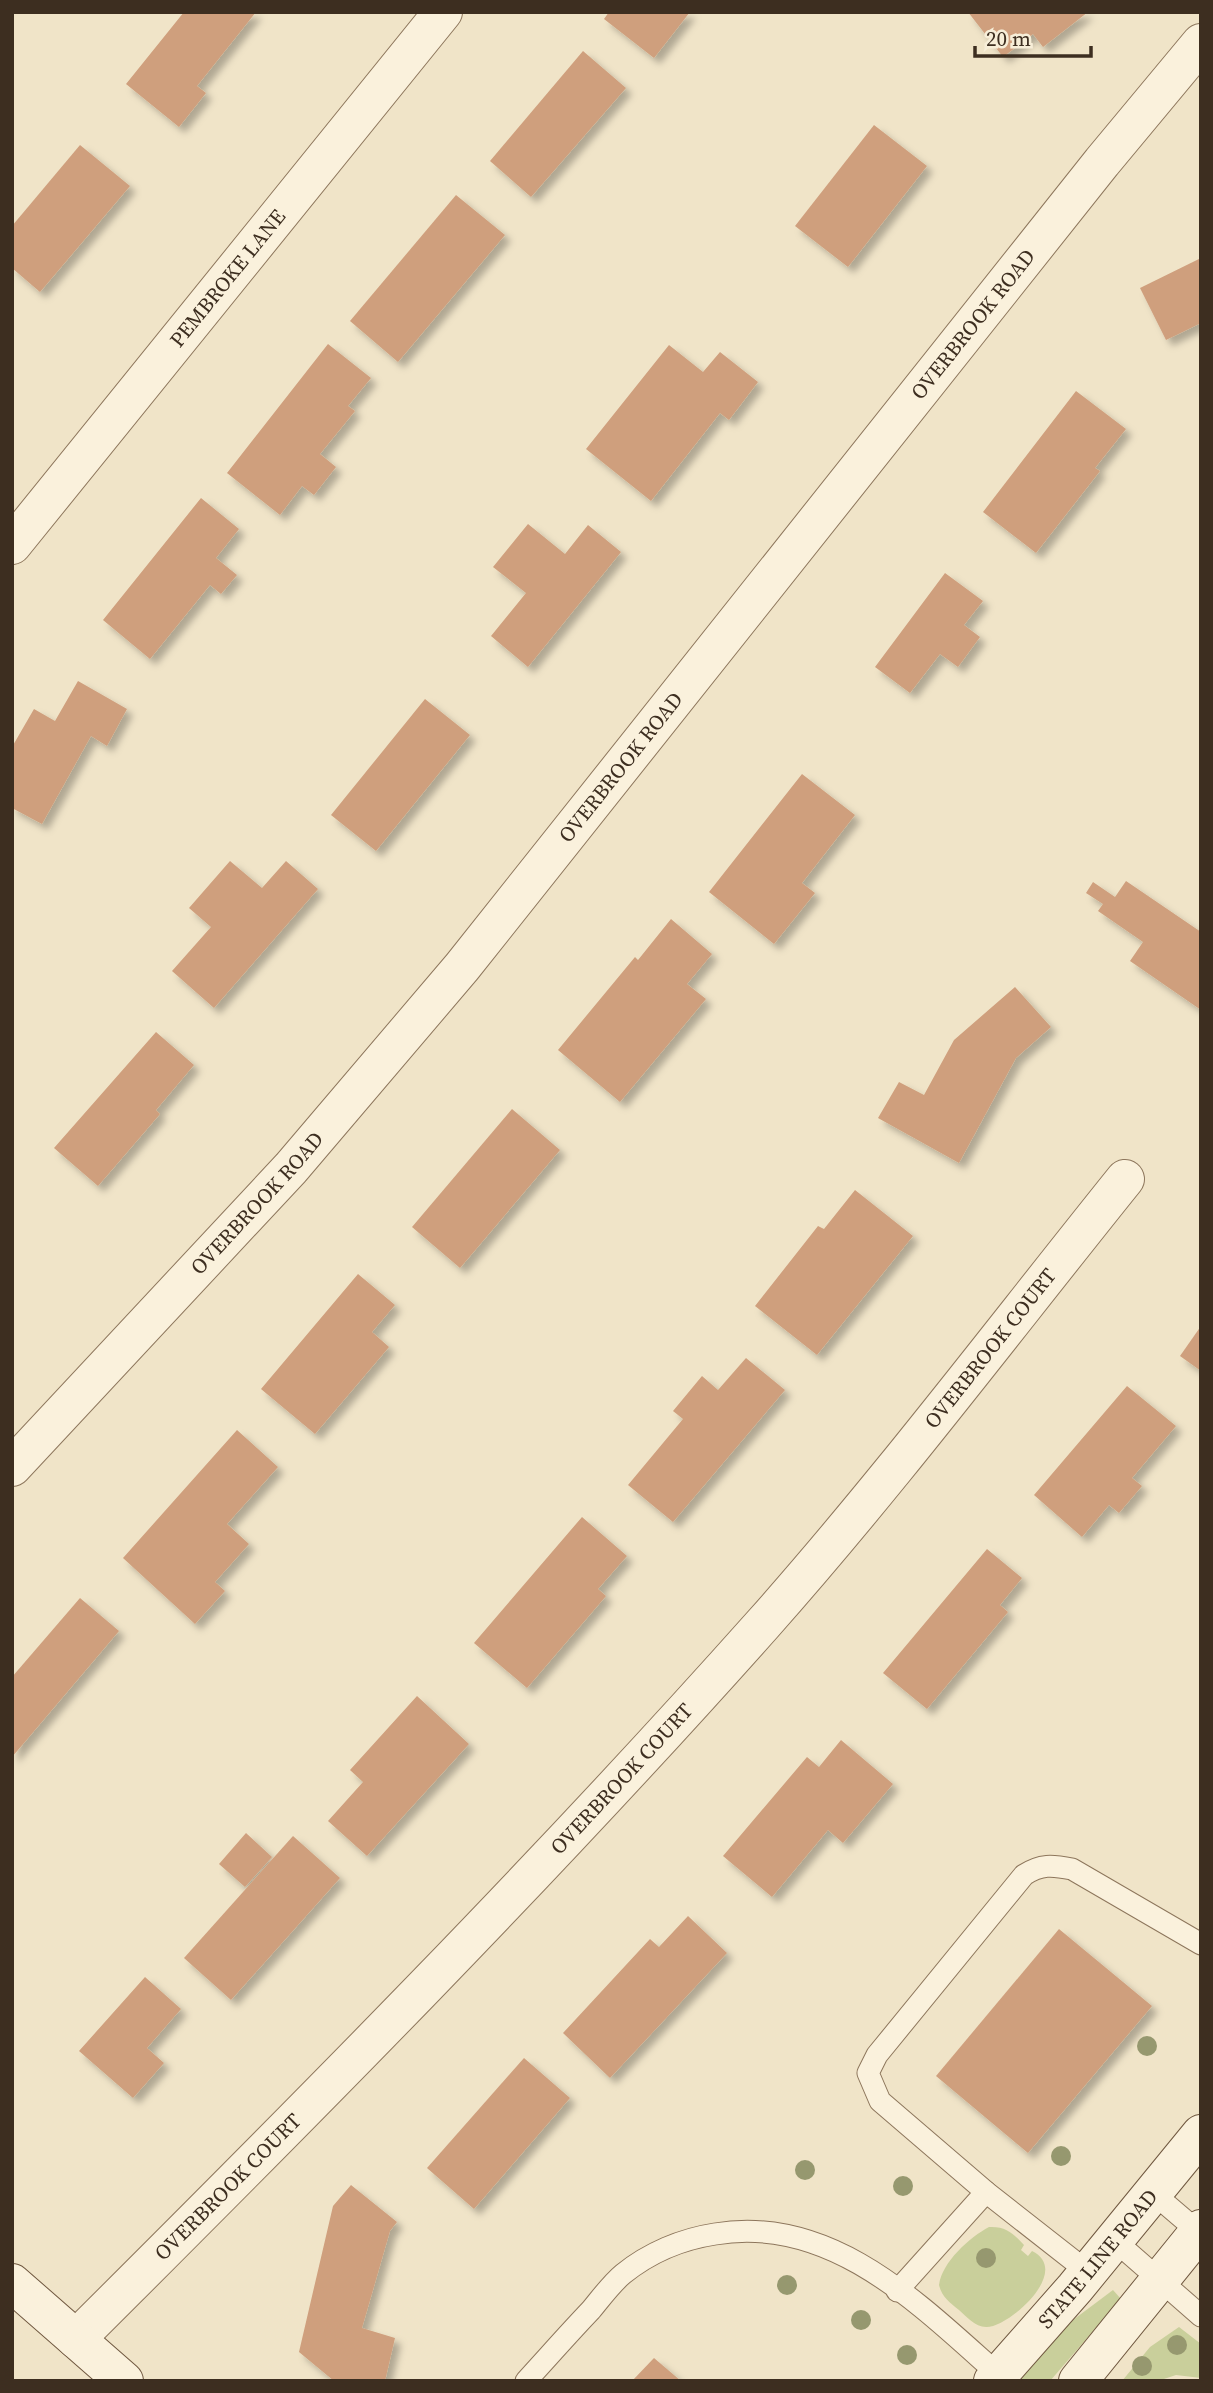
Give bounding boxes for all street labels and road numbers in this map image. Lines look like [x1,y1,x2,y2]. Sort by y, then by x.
street label: PEMBROKE LANE [163,203,292,353]
street label: OVERBROOK ROAD [904,243,1041,405]
street label: OVERBROOK ROAD [552,686,689,848]
street label: OVERBROOK ROAD [184,1125,330,1281]
street label: OVERBROOK COURT [917,1262,1063,1434]
street label: OVERBROOK COURT [544,1696,699,1861]
street label: OVERBROOK COURT [148,2106,308,2267]
street label: STATE LINE ROAD [1031,2183,1164,2335]

